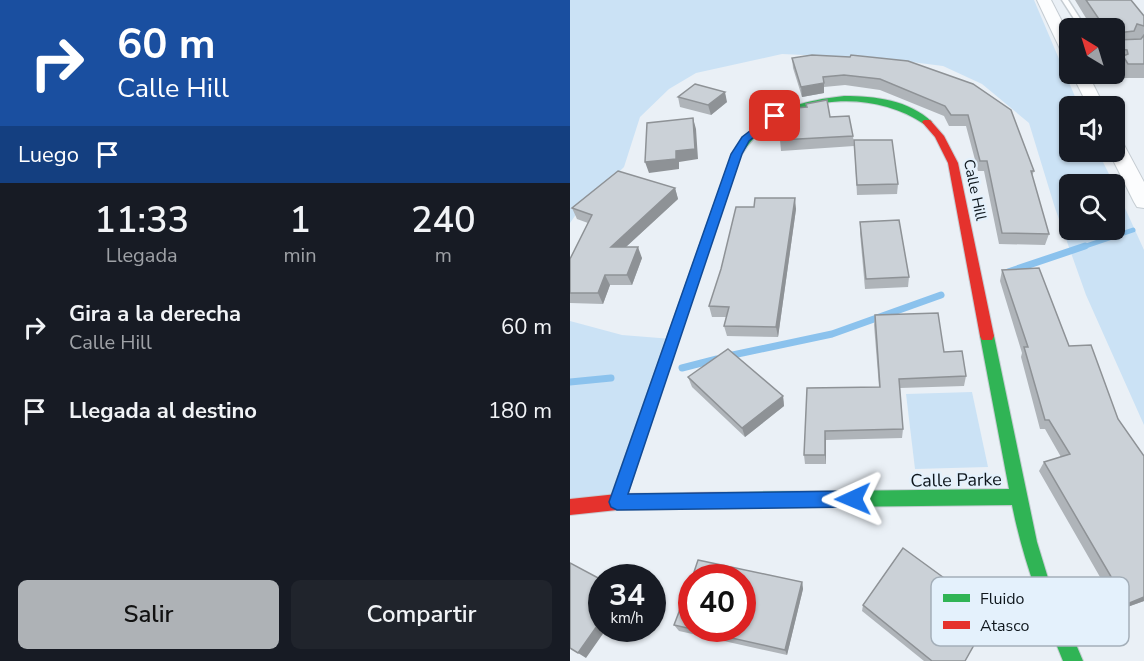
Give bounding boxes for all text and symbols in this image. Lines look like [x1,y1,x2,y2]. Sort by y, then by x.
text: 60 m [117,16,216,73]
north arrow [1059,18,1125,84]
map controls [1059,18,1125,240]
icon: right [18,24,96,102]
text: Calle Hill [117,70,229,107]
pin [749,90,800,141]
button: sound [1059,96,1125,162]
icon: arrive [758,99,791,132]
icon: arrive [91,138,124,171]
text: Luego [18,140,79,170]
street label: Calle Hill [959,157,991,223]
button: search [1059,174,1125,240]
text: 11:33 [94,196,189,245]
text: 1 [289,196,311,245]
text: 240 [411,196,476,245]
text: Llegada [106,242,178,269]
text: min [284,242,317,269]
text: m [435,242,452,269]
text: Gira a la derecha [69,299,241,329]
icon: right [18,311,51,344]
text: 60 m [501,312,552,342]
text: Calle Hill [69,329,152,356]
icon: arrive [18,395,51,428]
text: Llegada al destino [69,396,257,426]
text: 180 m [488,396,552,426]
position arrow [821,467,885,531]
street label: Calle Parke [910,467,1002,493]
speed limit sign: 40 [678,564,756,642]
text: 34 [609,575,645,616]
legend [931,577,1129,646]
button: Salir [18,580,279,649]
button: Compartir [291,580,552,649]
text: Fluido [980,588,1025,610]
text: km/h [610,608,644,628]
text: Atasco [980,615,1029,637]

